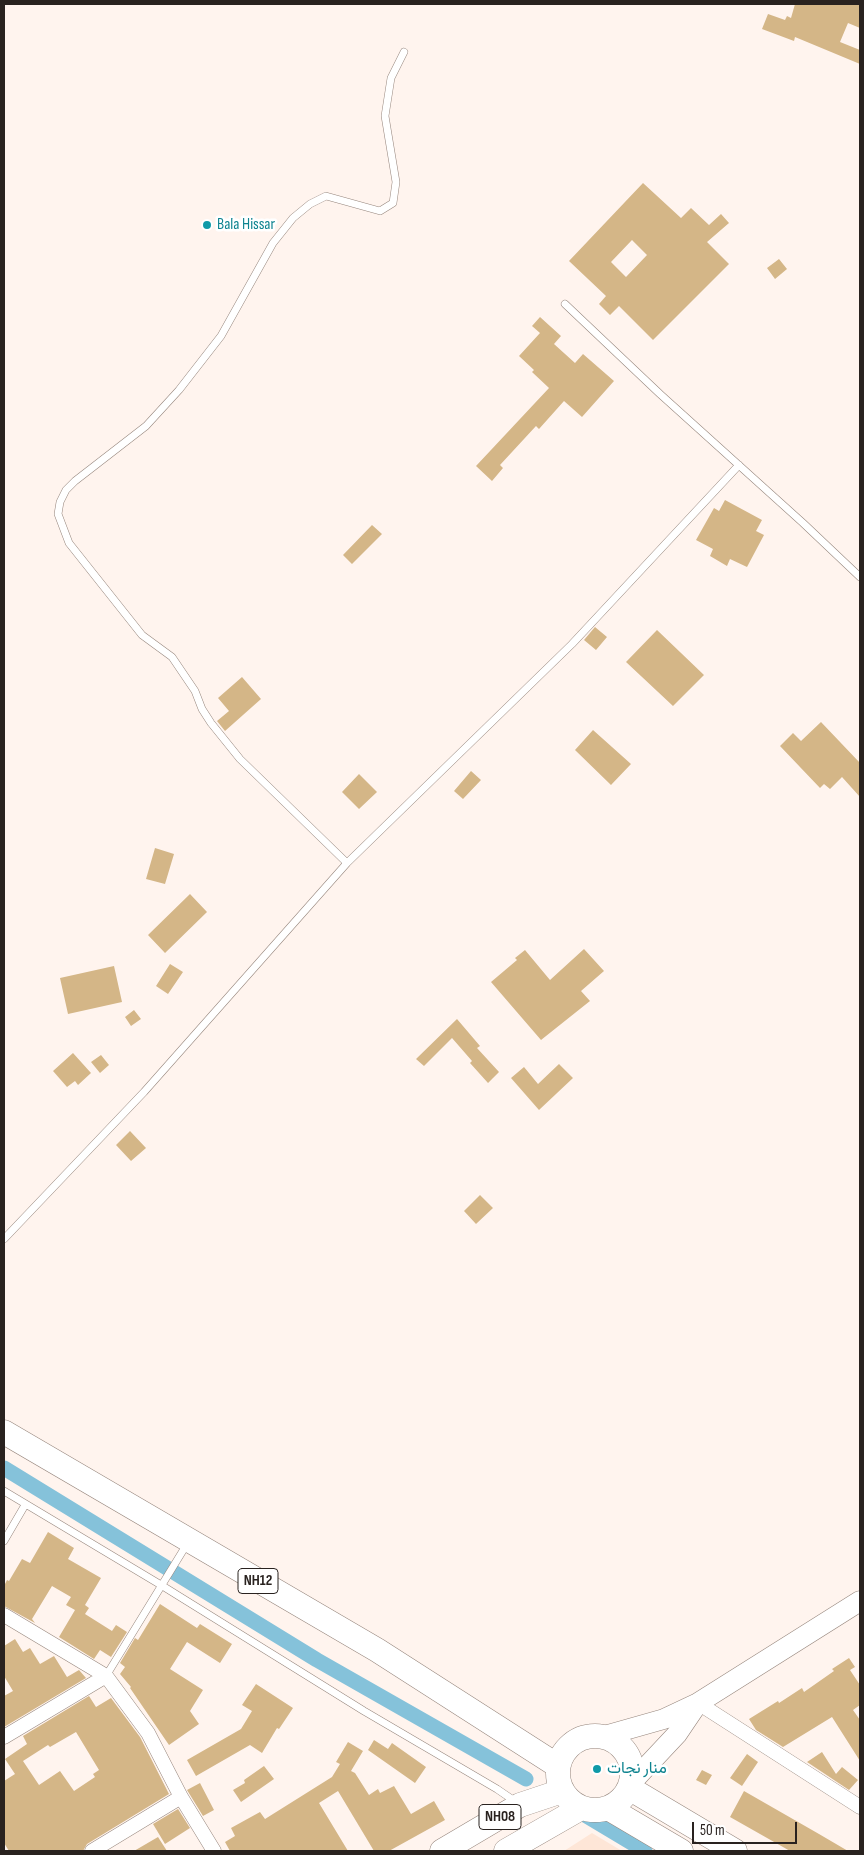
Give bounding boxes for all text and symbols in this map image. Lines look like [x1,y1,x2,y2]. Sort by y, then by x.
place label: Bala Hissar [217,215,275,235]
marker: Bala Hissar [201,219,213,231]
road number: NH12 [238,1568,278,1594]
place label: منار نجات [607,1759,667,1779]
marker: منار نجات [591,1763,603,1775]
road number: NH08 [479,1804,521,1830]
scale bar [694,1812,799,1844]
text: 50 m [700,1821,725,1840]

